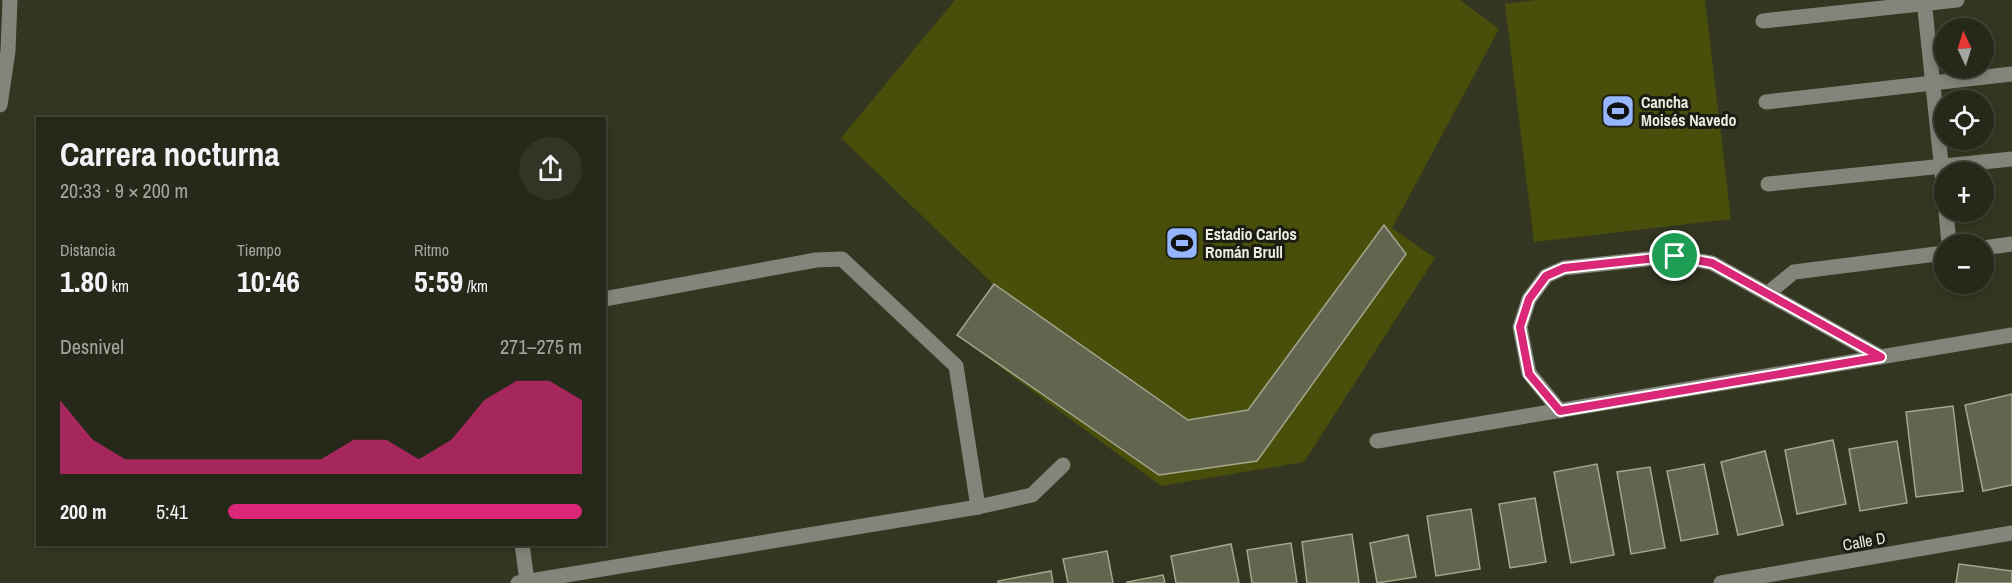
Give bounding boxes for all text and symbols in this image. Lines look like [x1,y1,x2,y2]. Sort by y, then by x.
north arrow [1934,18,1994,78]
map controls [1934,18,1994,294]
button: locate [1934,90,1994,150]
place label: Cancha Moisés Navedo [1641,91,1737,131]
sports icon: Cancha Moisés Navedo [1600,93,1636,129]
text: Carrera nocturna [60,132,280,176]
button: share [519,137,582,200]
button: + [1934,162,1994,222]
text: 20:33 · 9 × 200 m [60,177,188,204]
place label: Estadio Carlos Román Brull [1205,223,1297,263]
sports icon: Estadio Carlos Román Brull [1164,225,1200,261]
pin [1649,230,1700,281]
button: − [1934,234,1994,294]
text: Distancia [60,239,115,261]
text: Tiempo [237,239,281,261]
text: Ritmo [414,239,449,261]
icon: arrive [1658,239,1691,272]
text: 1.80 [60,261,108,301]
text: 10:46 [237,261,300,301]
text: 5:59 [414,261,463,301]
text: km [108,275,129,297]
text: /km [463,275,488,297]
text: Desnivel [60,333,124,360]
text: 271–275 m [500,333,582,360]
text: 200 m [60,498,107,525]
text: 5:41 [156,498,188,525]
street label: Calle D [1841,526,1887,556]

